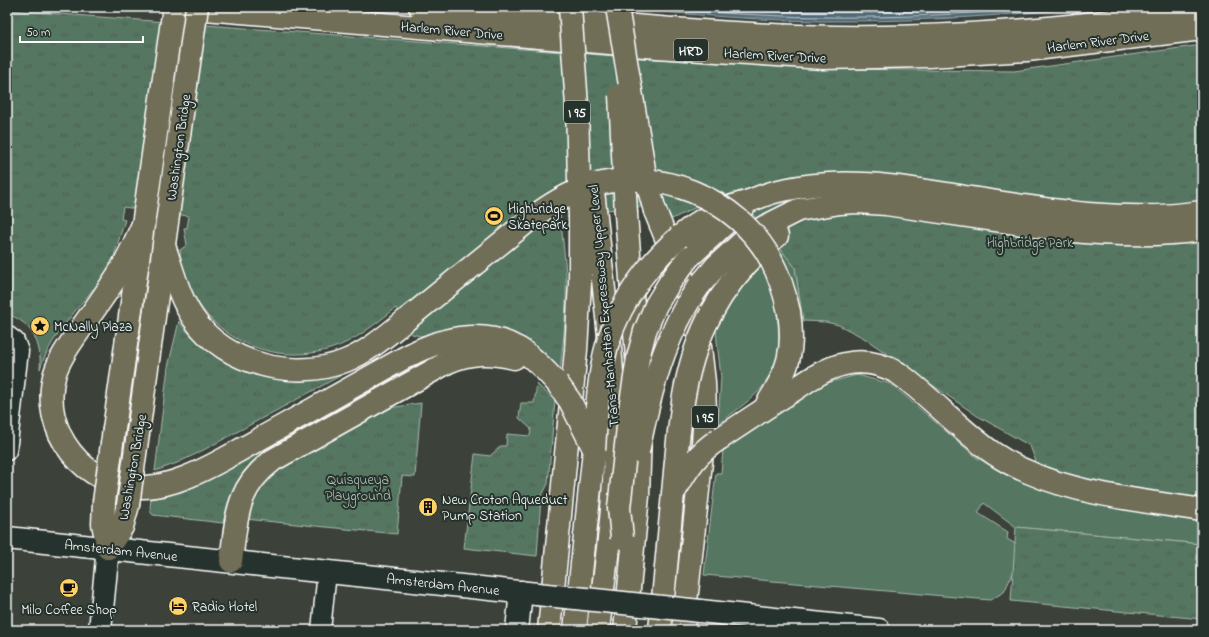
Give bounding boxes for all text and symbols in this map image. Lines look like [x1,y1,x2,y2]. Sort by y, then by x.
street label: Harlem River Drive [400,17,505,46]
scale bar [20,18,143,44]
text: 50 m [26,24,50,42]
street label: Harlem River Drive [1046,26,1151,59]
road number: HRD [674,39,708,61]
street label: Harlem River Drive [723,43,827,70]
street label: Washington Bridge [162,92,198,202]
road number: I 95 [564,101,590,123]
street label: Trans-Manhattan Expressway Upper Level [583,184,627,428]
place label: Highbridge Skatepark [508,199,568,236]
sports icon: Highbridge Skatepark [483,205,505,227]
park label: Highbridge Park [987,233,1074,255]
place icon: McNally Plaza [29,315,51,337]
place label: McNally Plaza [54,317,132,339]
road number: I 95 [692,406,718,428]
street label: Washington Bridge [114,412,154,522]
park label: Quisqueya Playground [325,470,391,508]
place label: New Croton Aqueduct Pump Station [442,490,568,527]
building icon: New Croton Aqueduct Pump Station [417,496,439,518]
street label: Amsterdam Avenue [63,535,179,568]
street label: Amsterdam Avenue [385,569,501,602]
cafe icon: Milo Coffee Shop [58,577,80,599]
hotel icon: Radio Hotel [167,595,189,617]
place label: Radio Hotel [192,597,257,618]
place label: Milo Coffee Shop [21,600,117,621]

